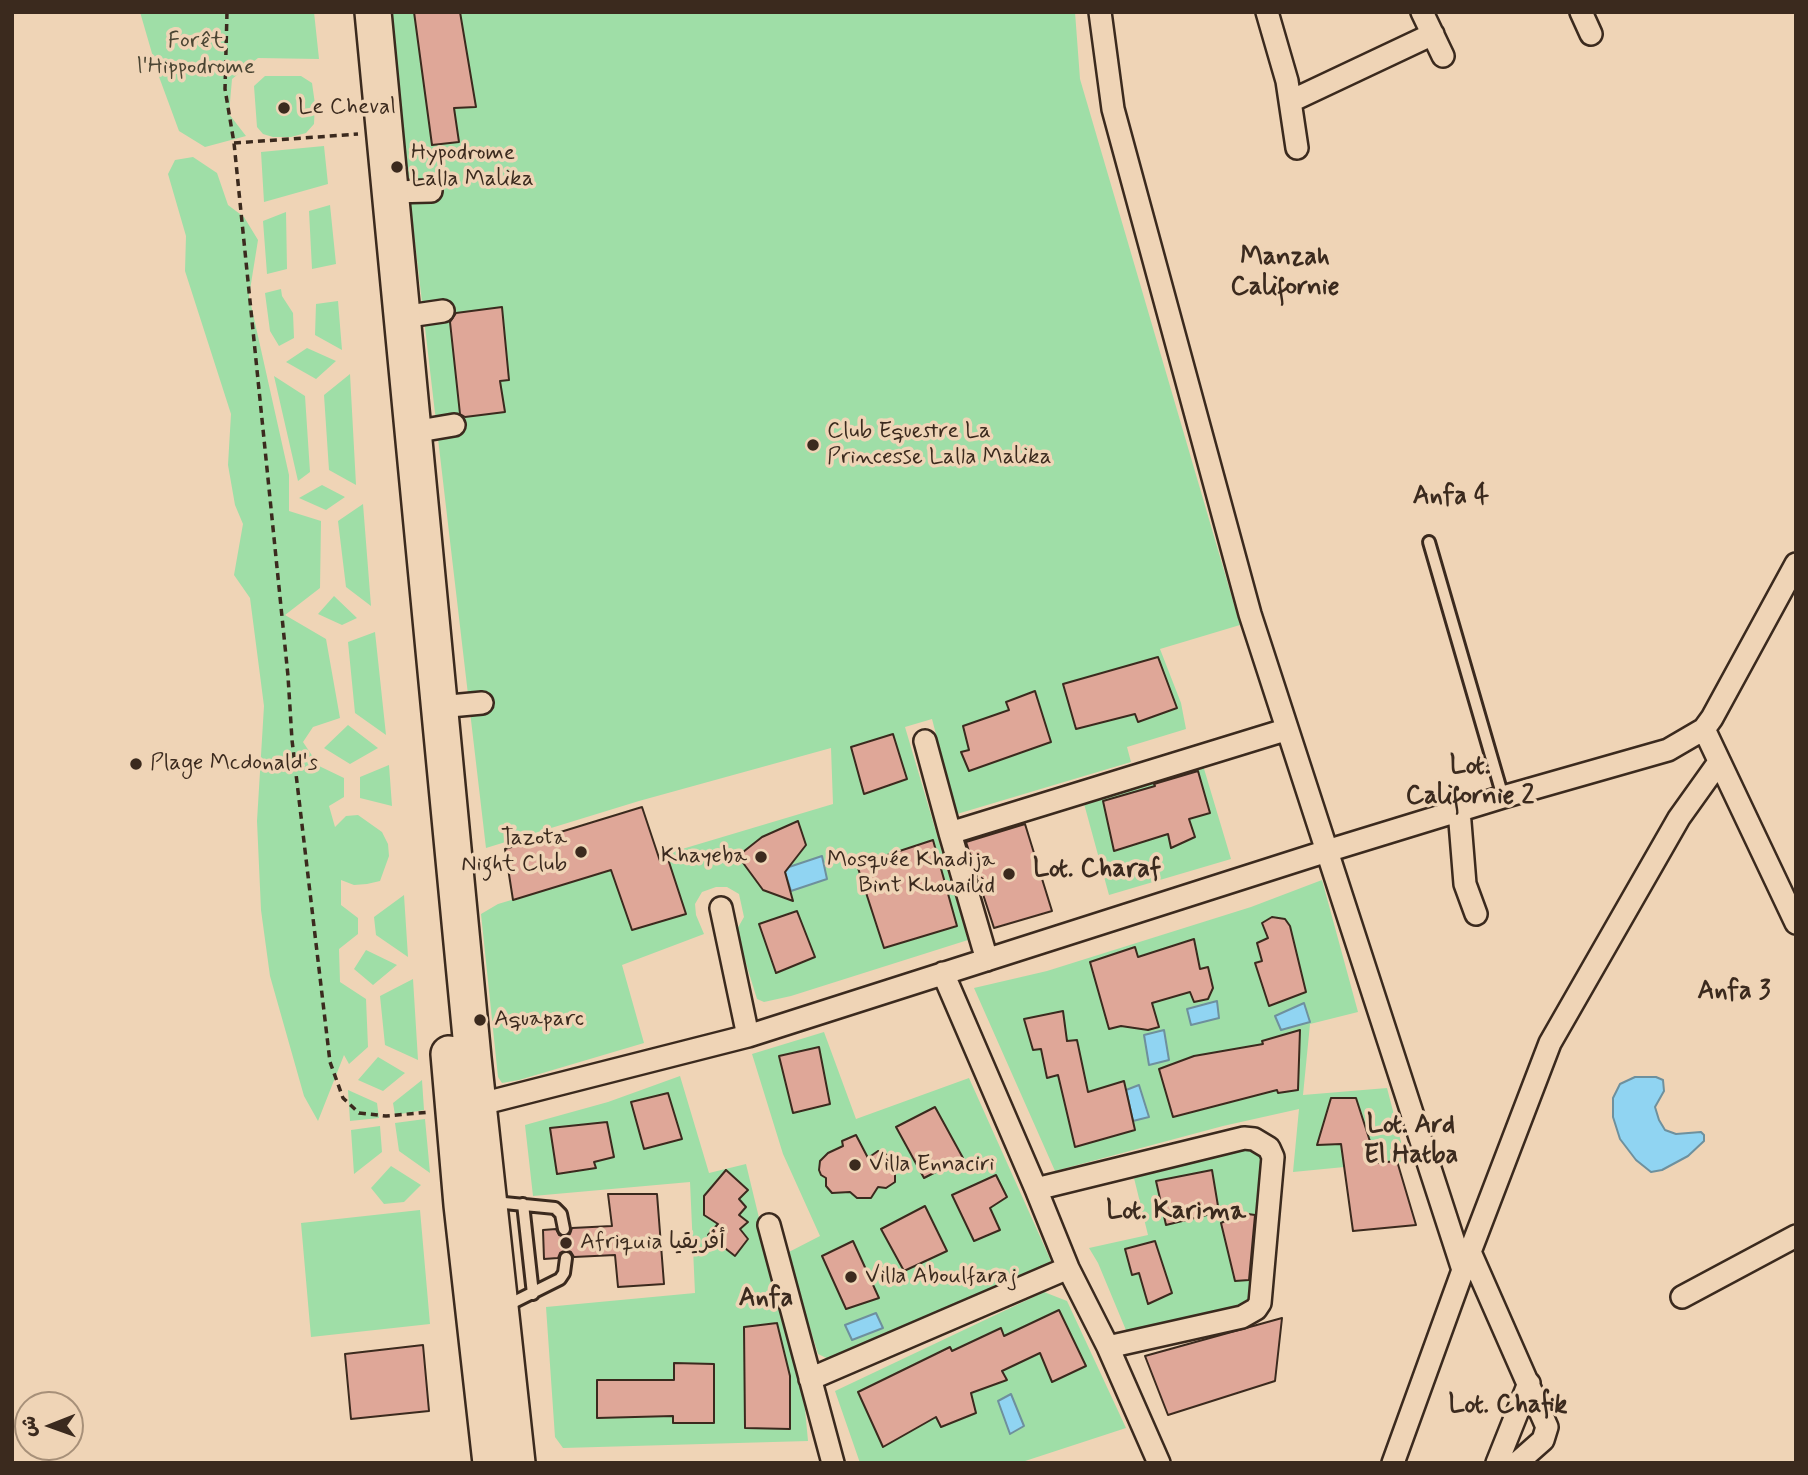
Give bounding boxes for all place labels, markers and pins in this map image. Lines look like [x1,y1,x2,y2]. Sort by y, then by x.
place label: Le Cheval [298,94,396,122]
marker: Le Cheval [276,100,292,116]
place label: Hypodrome Lalla Malika [411,140,534,194]
marker: Hypodrome Lalla Malika [389,159,405,175]
place label: Club Equestre La Princesse Lalla Malika [827,418,1052,472]
marker: Club Equestre La Princesse Lalla Malika [805,437,821,453]
place label: Plage Mcdonald's [150,750,318,778]
marker: Plage Mcdonald's [128,756,144,772]
place label: Tazota Night Club [461,825,567,879]
place label: Khayeba [661,843,747,871]
marker: Tazota Night Club [573,844,589,860]
place label: Mosquée Khadija Bint Khouailid [827,847,995,901]
marker: Khayeba [753,849,769,865]
marker: Mosquée Khadija Bint Khouailid [1001,866,1017,882]
place label: Aquaparc [494,1006,584,1034]
marker: Aquaparc [472,1012,488,1028]
place label: Villa Ennaciri [869,1151,994,1179]
marker: Villa Ennaciri [847,1157,863,1173]
place label: Afriquia أفريقيا [580,1229,725,1257]
marker: Afriquia أفريقيا [558,1235,574,1251]
place label: Villa Aboulfaraj [865,1263,1017,1291]
marker: Villa Aboulfaraj [843,1269,859,1285]

